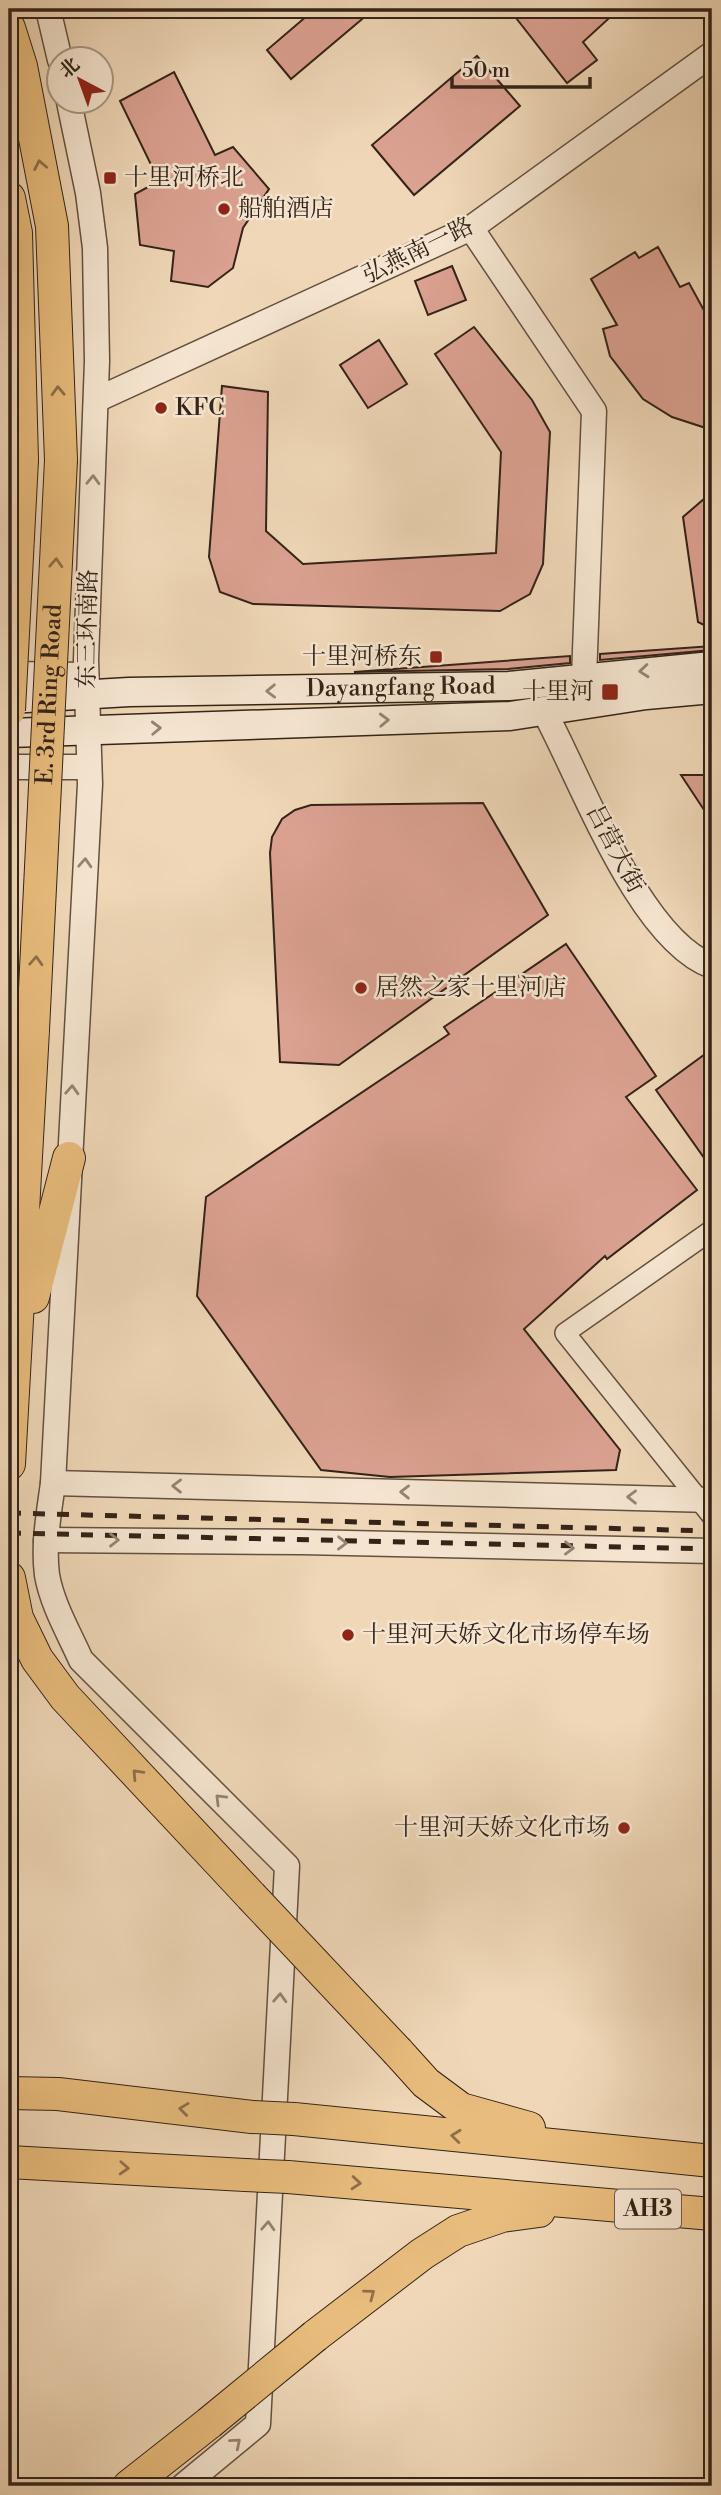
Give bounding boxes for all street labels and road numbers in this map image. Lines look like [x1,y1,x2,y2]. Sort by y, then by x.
street label: 弘燕南一路 [357,211,479,291]
street label: 东三环南路 [72,569,104,689]
street label: E. 3rd Ring Road [30,603,69,786]
street label: Dayangfang Road [306,671,496,704]
street label: 吕营大街 [579,800,651,898]
road number: AH3 [615,2190,681,2228]

